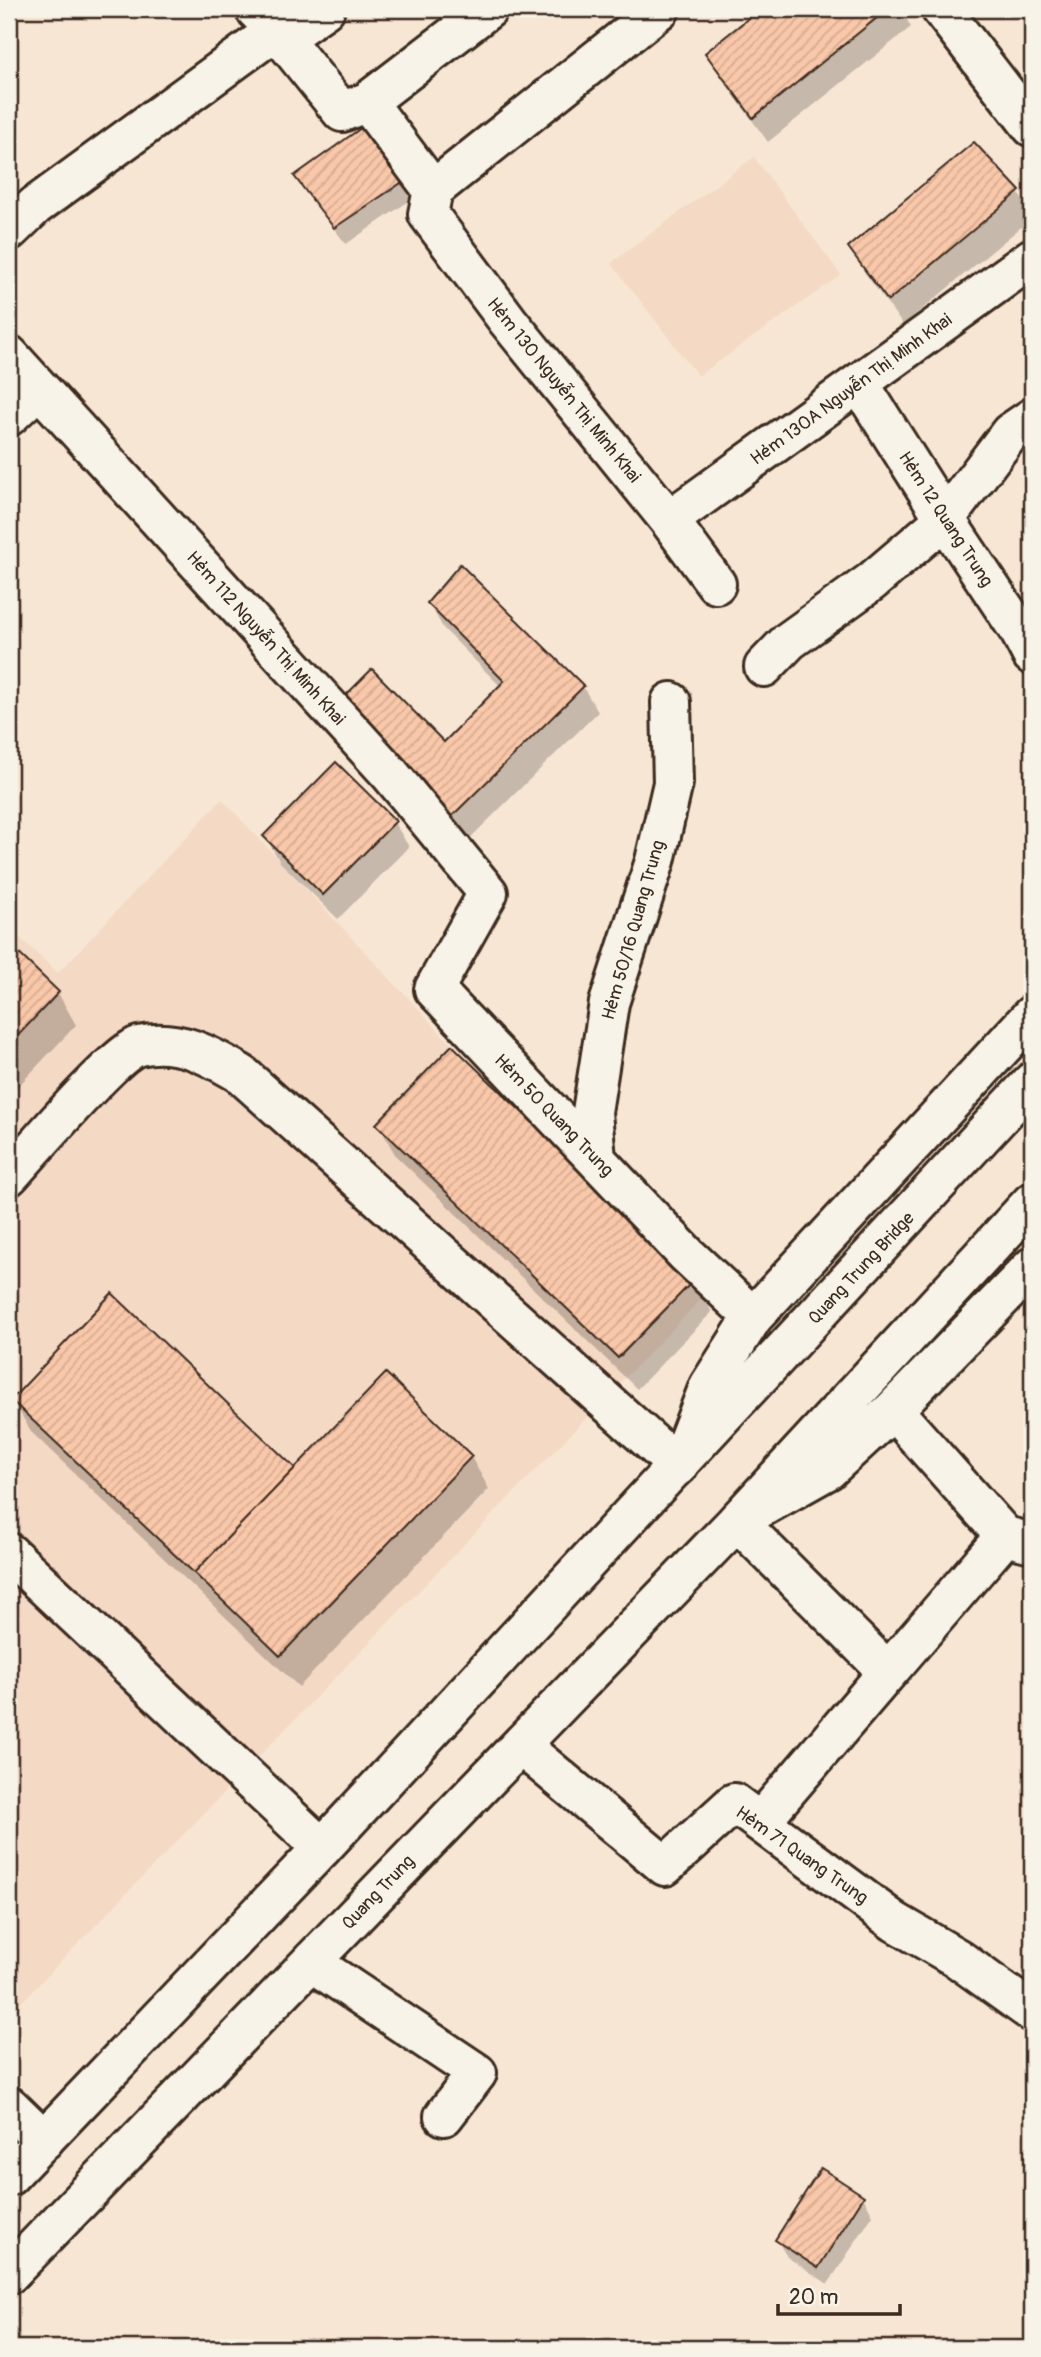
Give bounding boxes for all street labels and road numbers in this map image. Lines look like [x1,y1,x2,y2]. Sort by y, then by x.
street label: Hẻm 130 Nguyễn Thị Minh Khai [482,293,645,488]
street label: Hẻm 130A Nguyễn Thị Minh Khai [746,309,957,470]
street label: Hẻm 12 Quang Trung [893,447,998,591]
street label: Hẻm 112 Nguyễn Thị Minh Khai [181,546,350,730]
street label: Hẻm 50/16 Quang Trung [597,838,670,1023]
street label: Hẻm 50 Quang Trung [489,1049,618,1182]
street label: Quang Trung Bridge [803,1207,919,1329]
street label: Hẻm 71 Quang Trung [731,1801,872,1910]
street label: Quang Trung [337,1850,420,1935]

